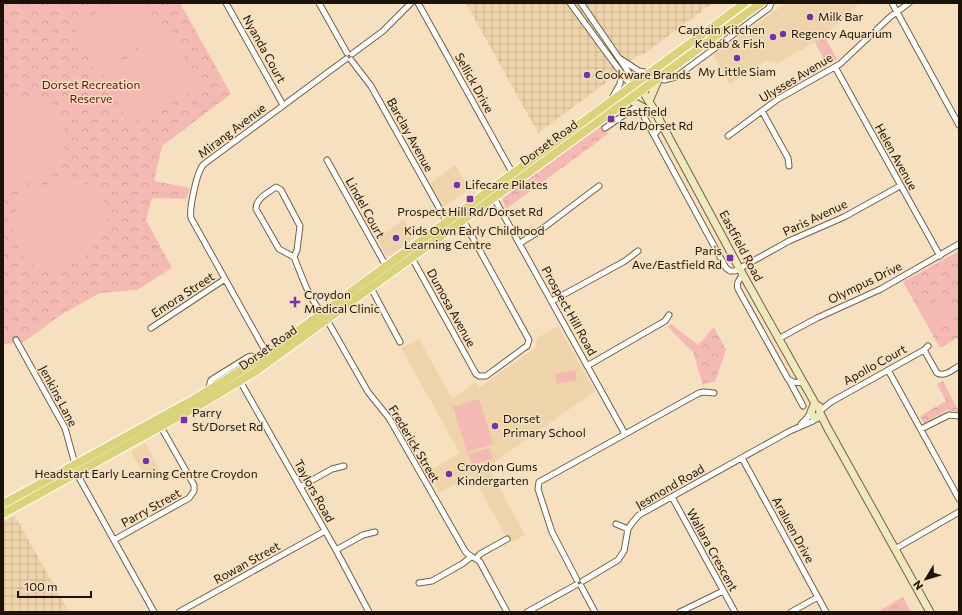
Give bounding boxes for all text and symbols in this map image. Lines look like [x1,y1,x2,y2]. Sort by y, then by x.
place label: Milk Bar [818,9,863,23]
street label: Nyanda Court [240,12,289,85]
marker: Milk Bar [805,12,815,22]
place label: Captain Kitchen Kebab & Fish [678,22,765,50]
place label: Regency Aquarium [791,26,892,40]
marker: Regency Aquarium [778,29,788,39]
marker: Captain Kitchen Kebab & Fish [768,32,778,42]
street label: Sellick Drive [453,50,497,115]
street label: Ulysses Avenue [756,50,835,105]
marker: My Little Siam [732,53,742,63]
place label: My Little Siam [698,64,776,78]
place label: Cookware Brands [595,67,691,81]
marker: Cookware Brands [582,70,592,80]
park label: Dorset Recreation Reserve [42,77,140,105]
street label: Barclay Avenue [385,95,437,174]
street label: Mirang Avenue [195,100,268,160]
place label: Eastfield Rd/Dorset Rd [619,104,693,132]
marker: Eastfield Rd/Dorset Rd [606,114,616,124]
street label: Dorset Road [517,117,580,168]
street label: Helen Avenue [873,121,921,192]
street label: Lindel Court [343,175,388,240]
place label: Lifecare Pilates [465,177,548,191]
marker: Lifecare Pilates [452,180,462,190]
marker: Prospect Hill Rd/Dorset Rd [465,194,475,204]
street label: Paris Avenue [780,196,849,238]
place label: Prospect Hill Rd/Dorset Rd [397,204,543,218]
street label: Eastfield Road [717,208,766,283]
place label: Kids Own Early Childhood Learning Centre [404,223,545,251]
marker: Kids Own Early Childhood Learning Centre [391,233,401,243]
place label: Paris Ave/Eastfield Rd [632,243,722,271]
marker: Paris Ave/Eastfield Rd [725,253,735,263]
street label: Olympus Drive [825,258,904,306]
street label: Prospect Hill Road [540,264,600,358]
street label: Dumosa Avenue [425,266,479,349]
street label: Emora Street [148,269,216,320]
place label: Croydon Medical Clinic [304,287,380,315]
marker: Croydon Medical Clinic [289,296,301,308]
street label: Dorset Road [236,322,299,372]
street label: Apollo Court [841,341,909,387]
street label: Jenkins Lane [36,363,81,429]
street label: Frederick Street [386,402,443,485]
place label: Parry St/Dorset Rd [192,405,263,433]
place label: Dorset Primary School [503,411,586,439]
marker: Parry St/Dorset Rd [179,415,189,425]
marker: Dorset Primary School [490,421,500,431]
marker: Headstart Early Learning Centre Croydon [141,456,151,466]
street label: Taylors Road [292,457,338,524]
place label: Croydon Gums Kindergarten [457,459,538,487]
street label: Jesmond Road [633,461,707,512]
place label: Headstart Early Learning Centre Croydon [34,466,258,480]
marker: Croydon Gums Kindergarten [444,469,454,479]
street label: Parry Street [118,485,183,529]
street label: Araluen Drive [770,494,818,565]
street label: Wallara Crescent [684,506,741,593]
street label: Rowan Street [211,538,282,586]
north arrow [906,559,946,599]
scale bar [18,573,91,599]
text: N [910,578,925,593]
text: 100 m [24,579,58,593]

